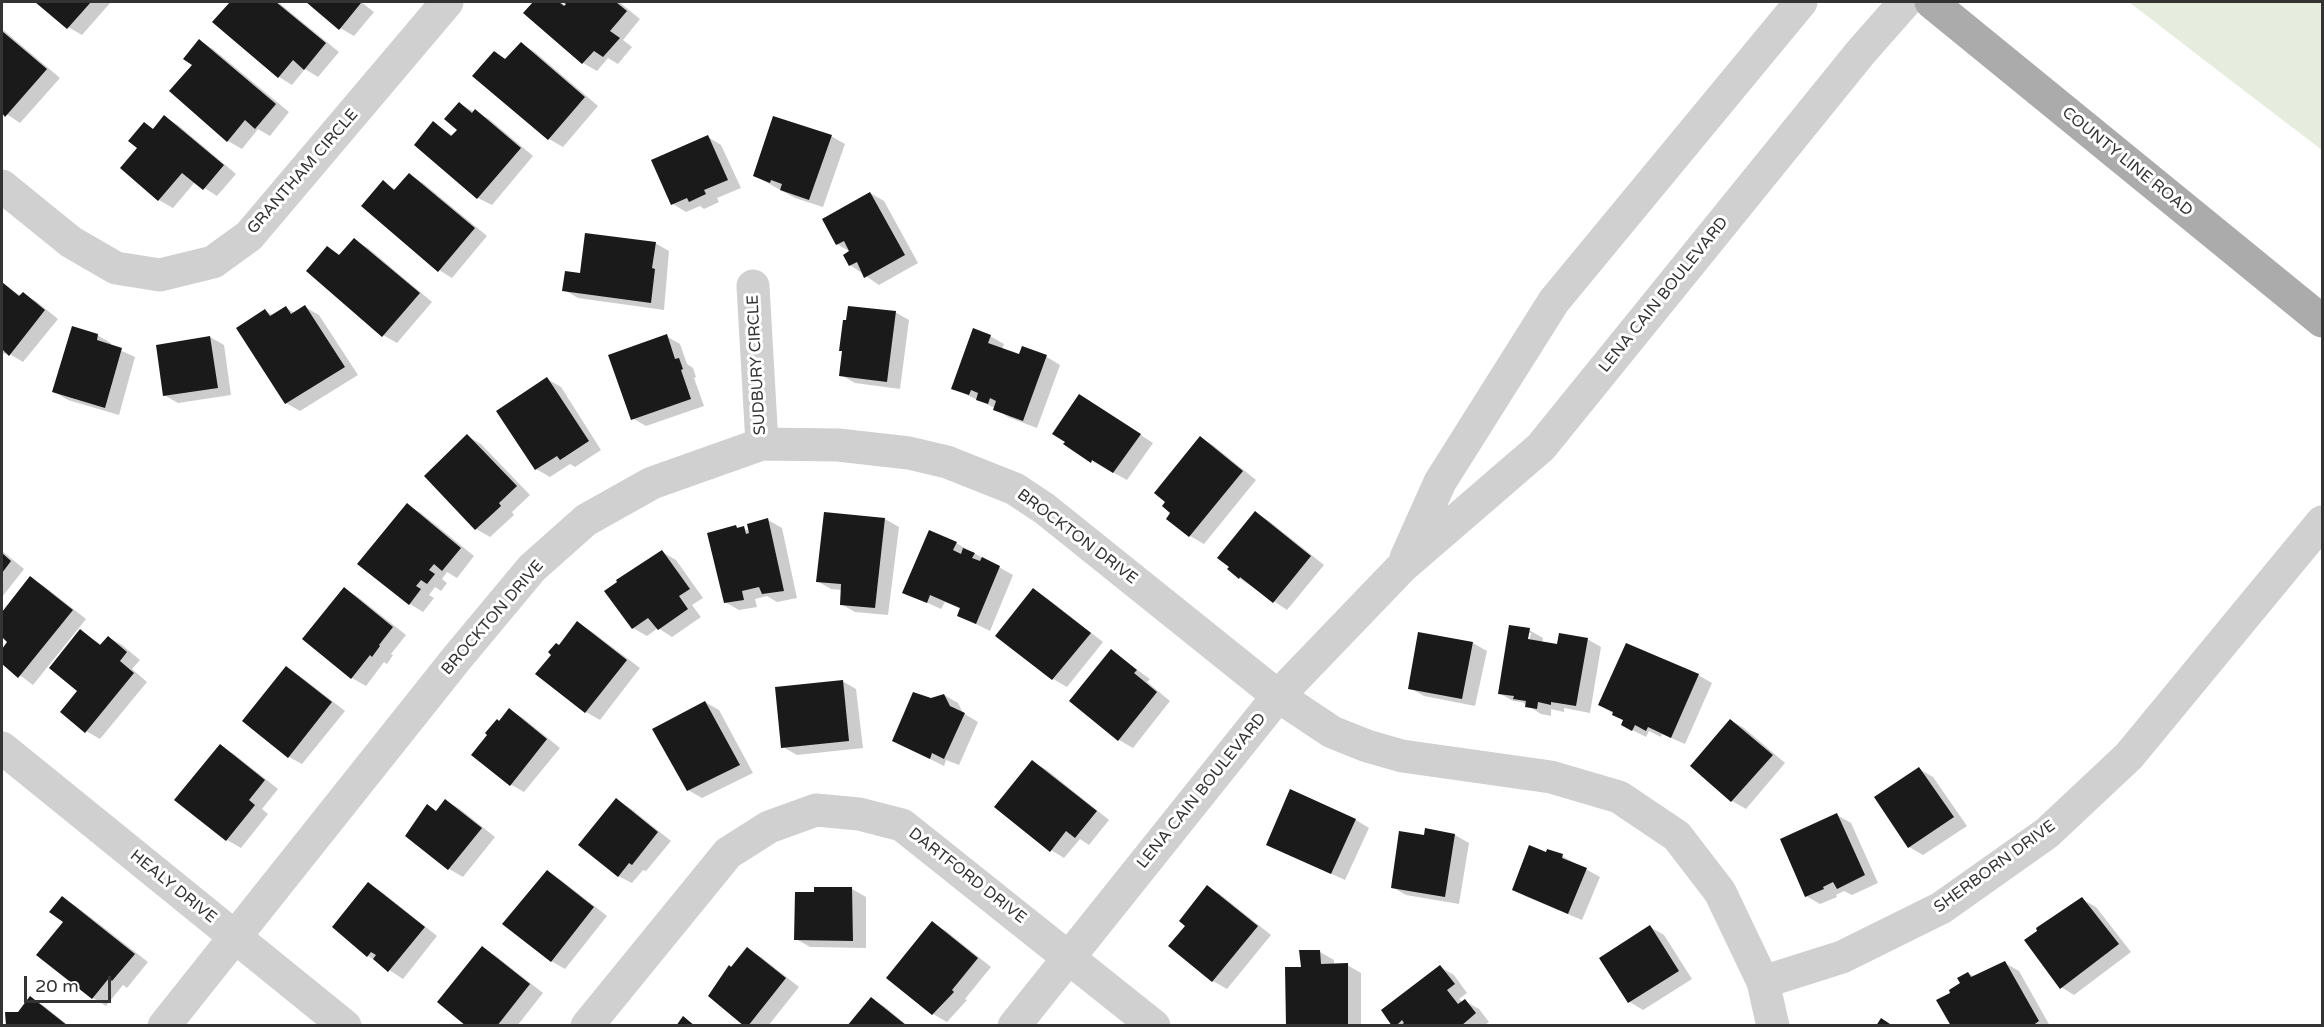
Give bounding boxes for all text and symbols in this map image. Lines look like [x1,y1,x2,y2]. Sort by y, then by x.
street label: COUNTY LINE ROAD [2058,103,2196,221]
street label: GRANTHAM CIRCLE [244,106,362,238]
street label: LENA CAIN BOULEVARD [1595,213,1733,377]
street label: SUDBURY CIRCLE [744,294,770,436]
street label: BROCKTON DRIVE [1013,485,1141,589]
street label: BROCKTON DRIVE [438,557,548,679]
street label: LENA CAIN BOULEVARD [1133,709,1271,873]
street label: SHERBORN DRIVE [1931,817,2059,917]
street label: DARTFORD DRIVE [904,824,1030,928]
street label: HEALY DRIVE [126,846,220,928]
scale bar [27,964,114,1002]
text: 20 m [35,975,79,997]

